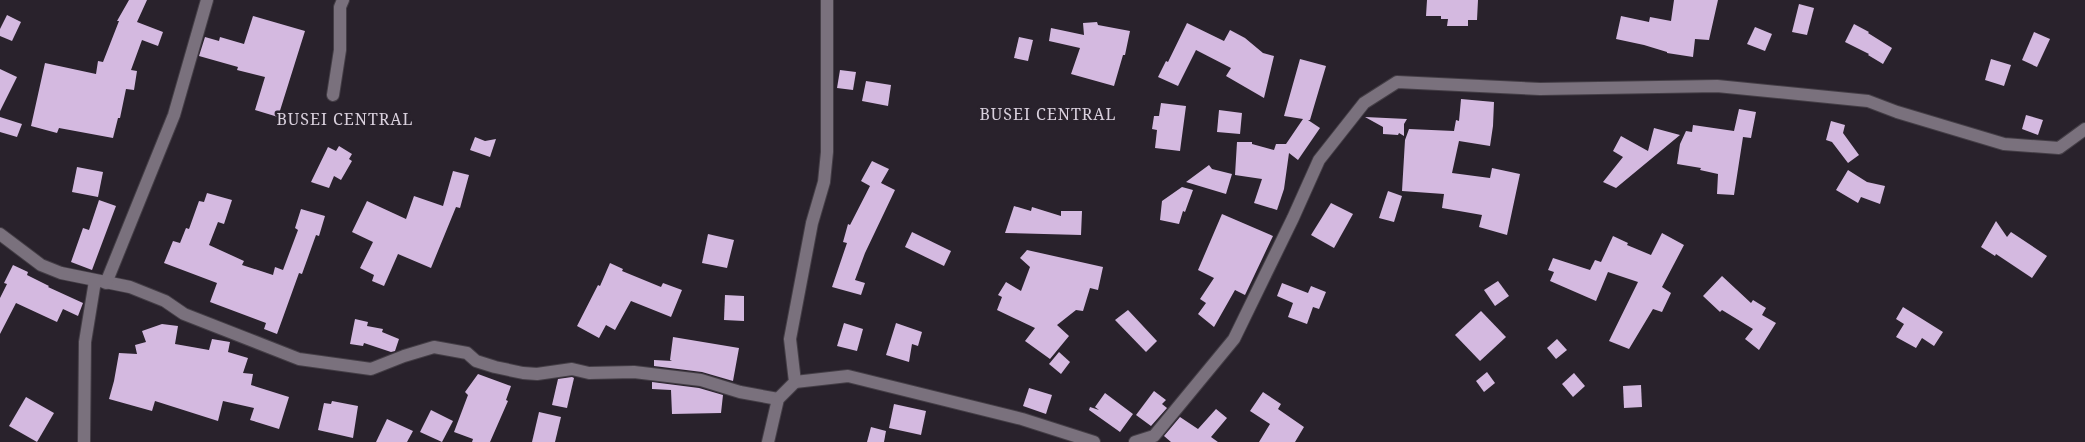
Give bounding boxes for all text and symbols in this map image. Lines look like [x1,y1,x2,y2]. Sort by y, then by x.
district label: BUSEI CENTRAL [979,103,1117,125]
district label: BUSEI CENTRAL [276,108,414,130]

